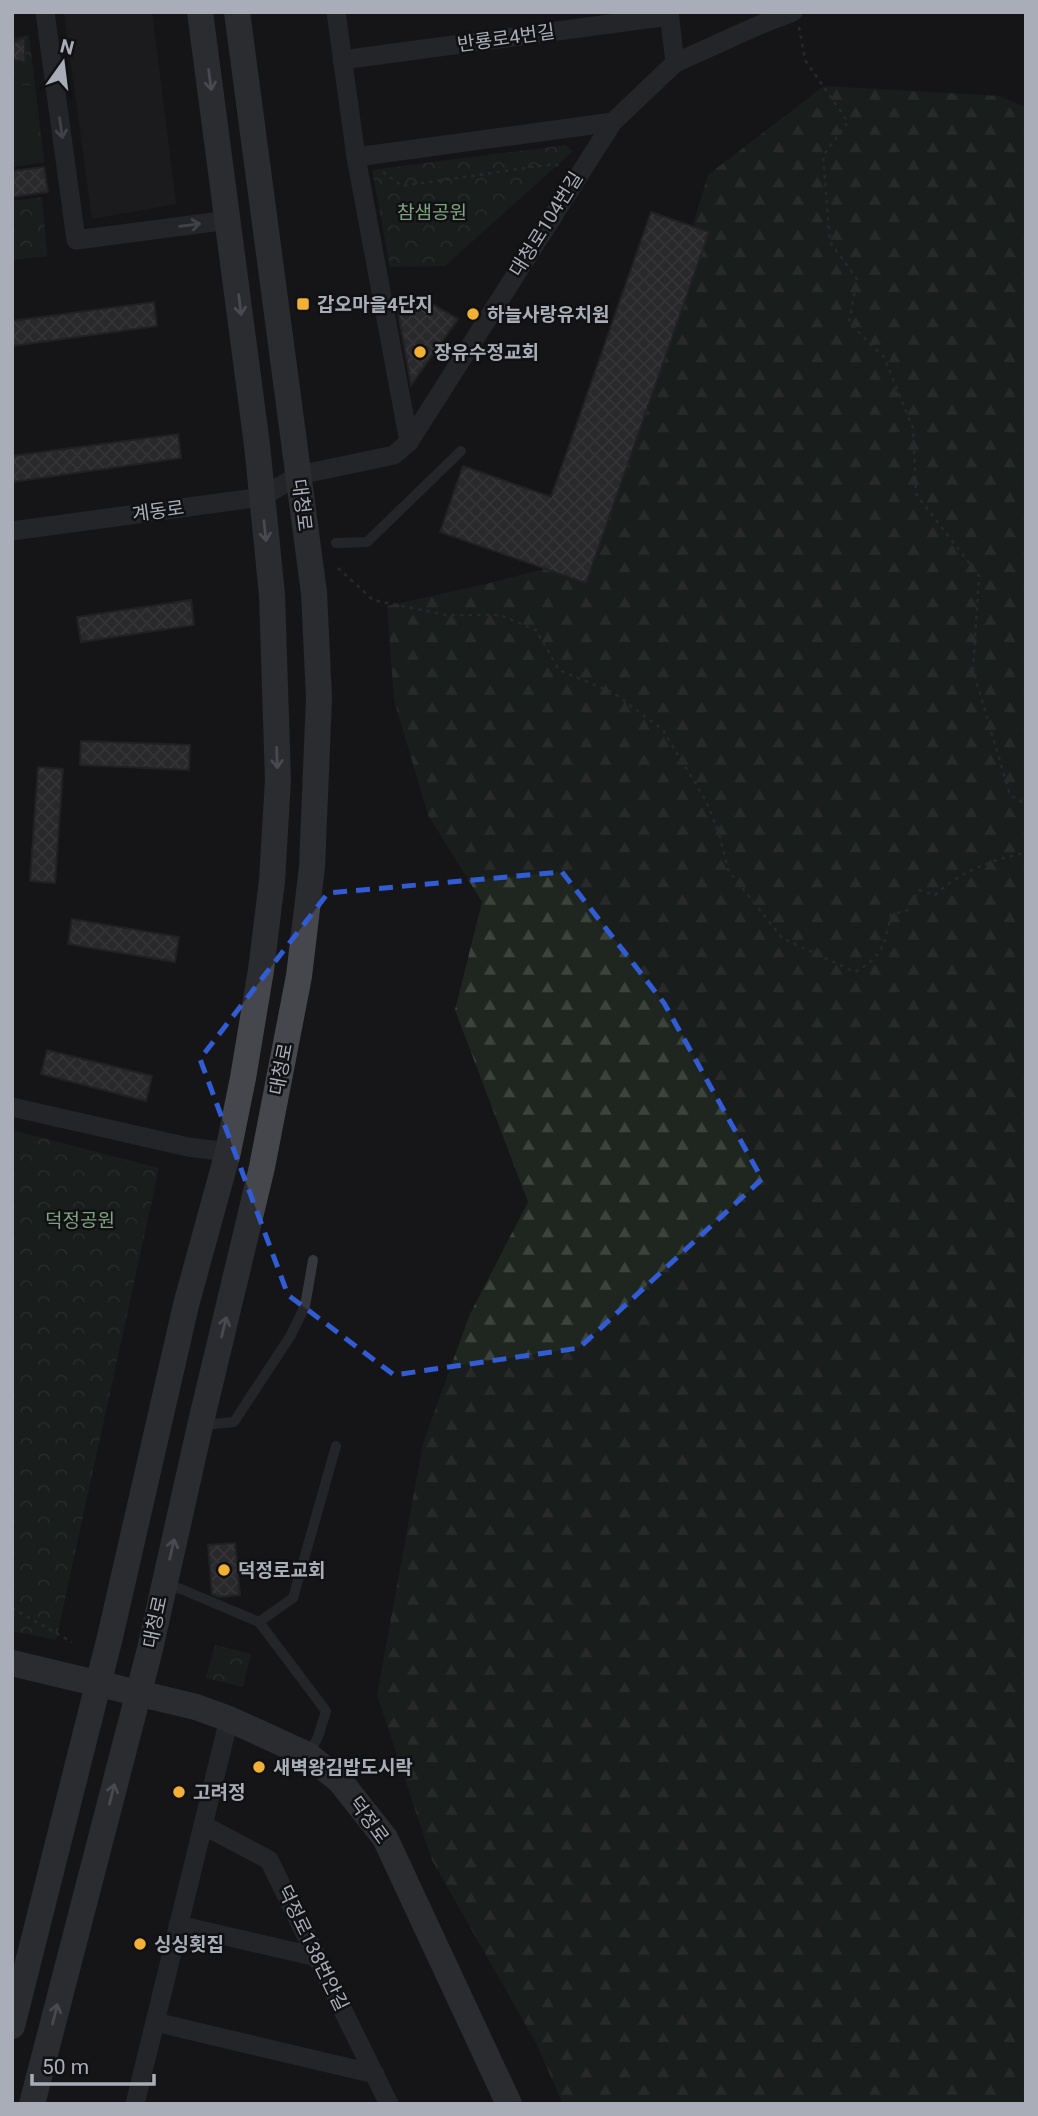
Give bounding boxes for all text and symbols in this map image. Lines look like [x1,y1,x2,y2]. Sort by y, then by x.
street label: 반룡로4번길 [456,20,556,56]
north arrow [28,28,98,98]
text: N [58,34,76,60]
one-way arrow [203,68,216,91]
one-way arrow [55,117,68,139]
street label: 대청로104번길 [505,167,587,281]
park label: 참샘공원 [397,201,467,224]
one-way arrow [178,219,201,232]
one-way arrow [233,293,246,316]
place label: 갑오마을4단지 [317,293,433,316]
marker: 갑오마을4단지 [295,296,311,312]
place label: 하늘사랑유치원 [487,303,609,326]
marker: 하늘사랑유치원 [465,306,481,322]
place label: 장유수정교회 [434,341,539,364]
marker: 장유수정교회 [412,344,428,360]
street label: 대청로 [287,478,317,532]
street label: 계동로 [130,496,186,526]
one-way arrow [259,520,272,542]
one-way arrow [271,747,284,770]
street label: 대청로 [265,1041,297,1097]
park label: 덕정공원 [45,1209,115,1232]
one-way arrow [218,1316,231,1339]
one-way arrow [165,1538,179,1561]
place label: 덕정로교회 [238,1559,325,1582]
marker: 덕정로교회 [216,1562,232,1578]
street label: 대청로 [138,1594,172,1650]
place label: 새벽왕김밥도시락 [273,1756,413,1779]
marker: 새벽왕김밥도시락 [251,1759,267,1775]
place label: 고려정 [193,1781,245,1804]
one-way arrow [106,1783,119,1805]
marker: 고려정 [171,1784,187,1800]
street label: 덕정로 [344,1792,394,1848]
street label: 덕정로138번안길 [273,1881,353,2015]
place label: 싱싱횟집 [154,1933,224,1956]
marker: 싱싱횟집 [132,1936,148,1952]
one-way arrow [49,2003,62,2026]
scale bar [32,2042,154,2086]
text: 50 m [42,2055,89,2079]

